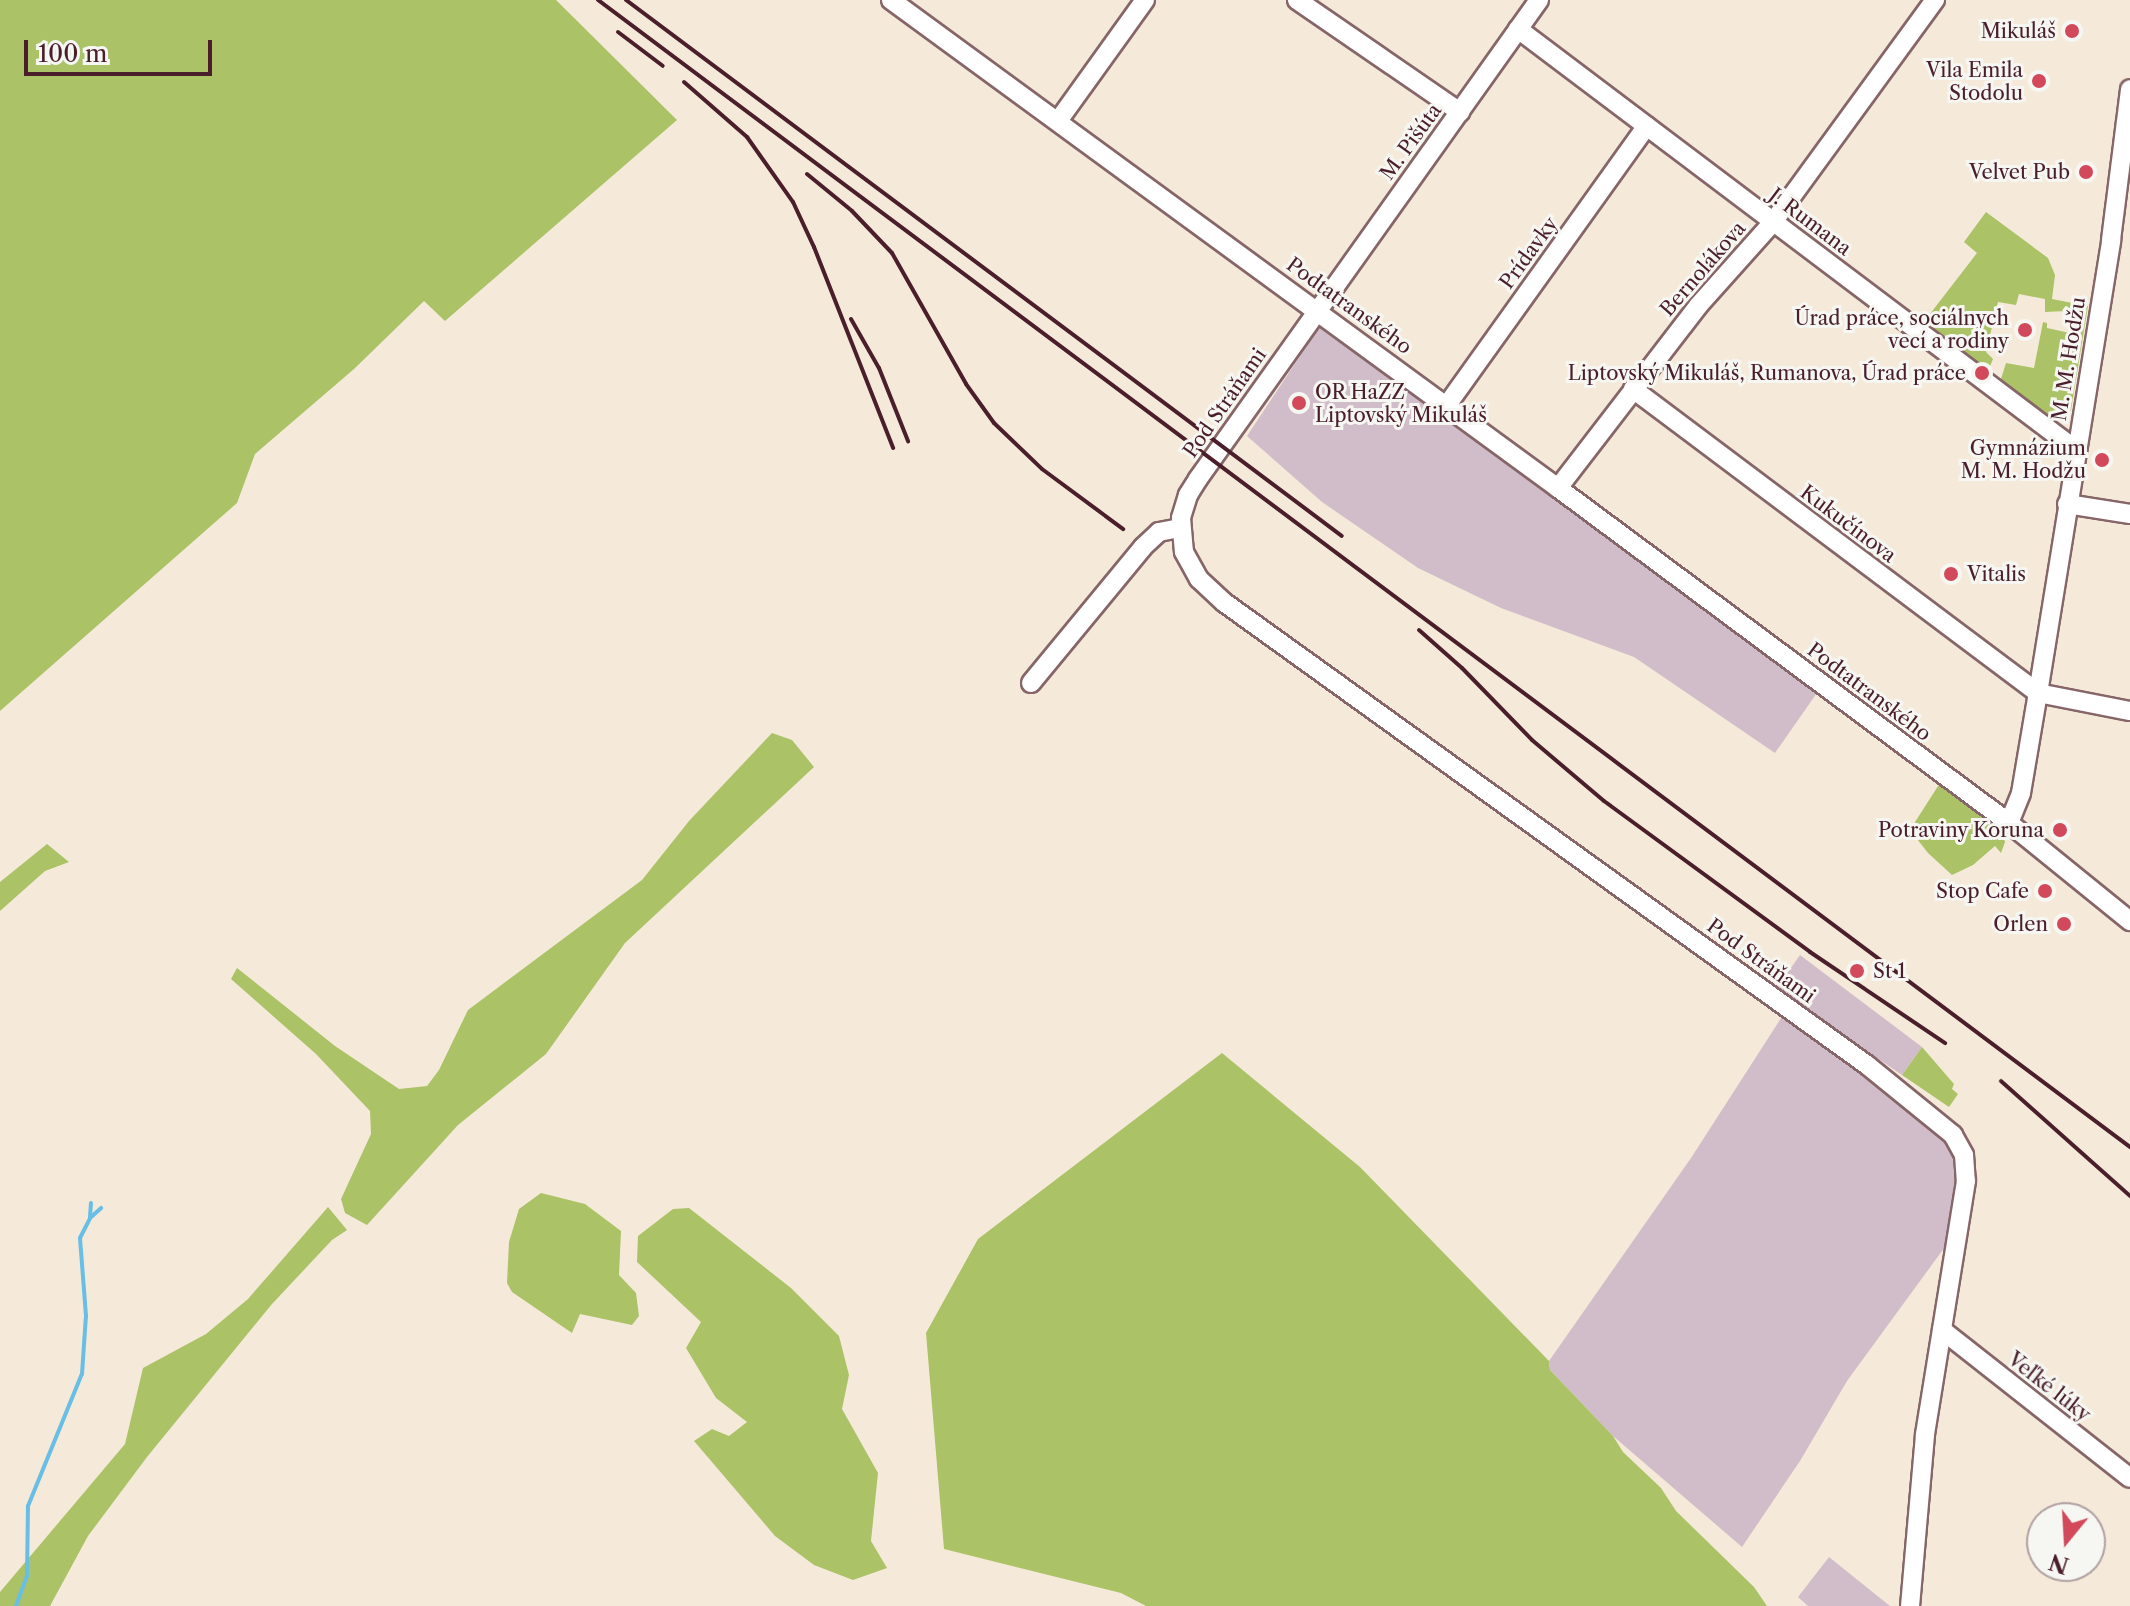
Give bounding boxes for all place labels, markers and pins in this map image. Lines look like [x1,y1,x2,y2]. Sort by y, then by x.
place label: Mikuláš [1981,19,2056,43]
marker: Mikuláš [2063,22,2081,40]
place label: Vila Emila Stodolu [1926,58,2023,105]
marker: Vila Emila Stodolu [2030,72,2048,90]
place label: Velvet Pub [1969,160,2070,184]
marker: Velvet Pub [2077,163,2095,181]
place label: Úrad práce, sociálnych vecí a rodiny [1795,306,2009,353]
marker: Úrad práce, sociálnych vecí a rodiny [2016,321,2034,339]
place label: Liptovský Mikuláš, Rumanova, Úrad práce [1567,361,1966,385]
marker: Liptovský Mikuláš, Rumanova, Úrad práce [1973,364,1991,382]
place label: OR HaZZ Liptovský Mikuláš [1315,380,1487,427]
marker: OR HaZZ Liptovský Mikuláš [1290,394,1308,412]
place label: Gymnázium M. M. Hodžu [1961,436,2086,483]
marker: Gymnázium M. M. Hodžu [2093,451,2111,469]
place label: Vitalis [1967,562,2026,586]
marker: Vitalis [1942,565,1960,583]
place label: Potraviny Koruna [1877,818,2044,842]
marker: Potraviny Koruna [2051,821,2069,839]
place label: Stop Cafe [1936,879,2029,903]
marker: Stop Cafe [2036,882,2054,900]
place label: Orlen [1993,912,2048,936]
marker: Orlen [2055,915,2073,933]
place label: St 1 [1873,959,1906,983]
marker: St 1 [1848,962,1866,980]

